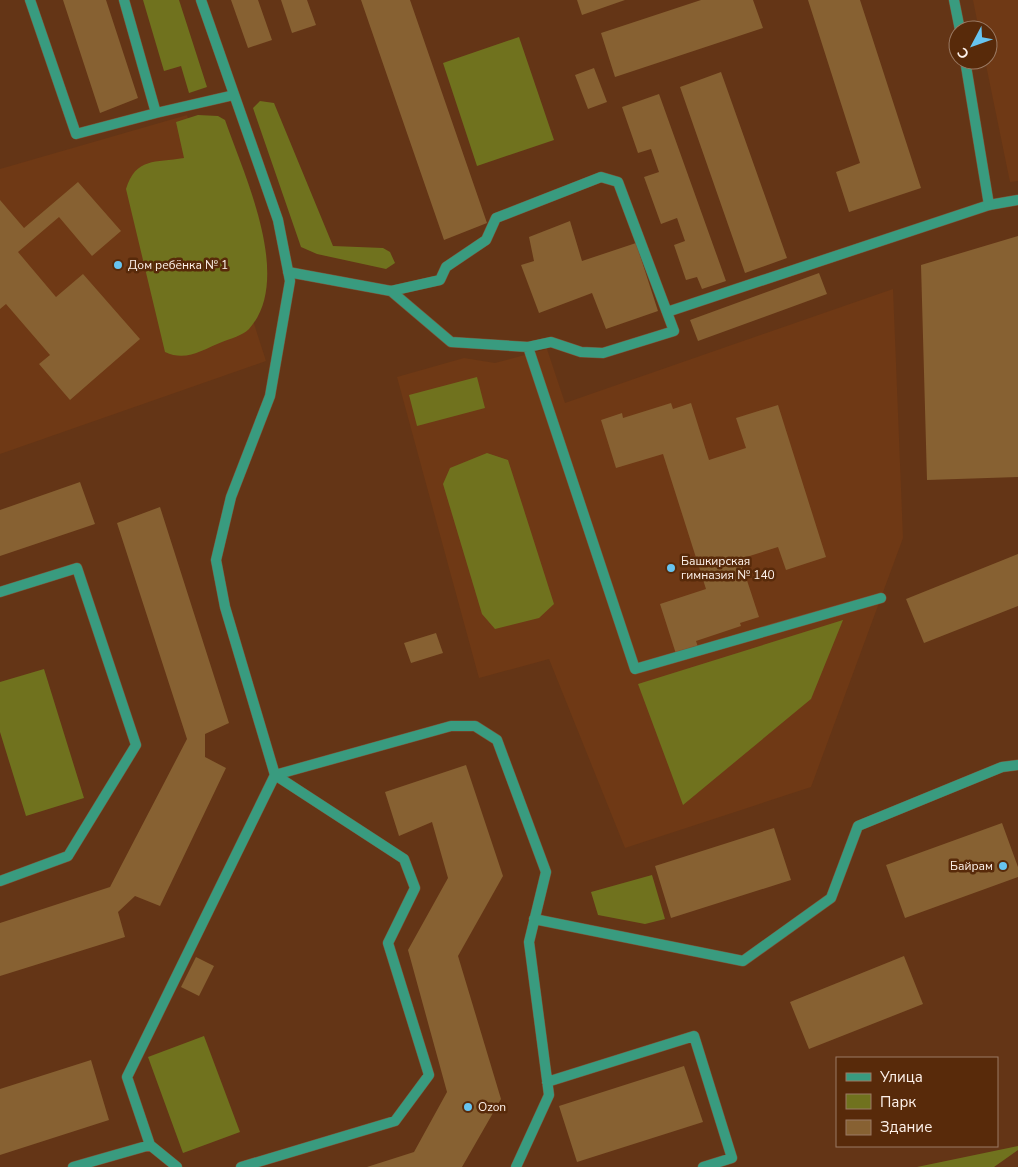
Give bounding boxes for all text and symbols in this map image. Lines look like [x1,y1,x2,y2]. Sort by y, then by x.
north arrow [948,20,998,70]
text: С [953,43,974,63]
place label: Дом ребёнка № 1 [128,257,228,273]
marker: Дом ребёнка № 1 [112,259,124,271]
place label: Башкирская гимназия № 140 [681,553,775,583]
marker: Башкирская гимназия № 140 [665,562,677,574]
place label: Байрам [950,858,993,874]
marker: Байрам [997,860,1009,872]
legend [836,1057,998,1147]
text: Улица [879,1067,923,1087]
text: Парк [880,1092,916,1112]
place label: Ozon [478,1099,506,1115]
marker: Ozon [462,1101,474,1113]
text: Здание [880,1117,932,1137]

